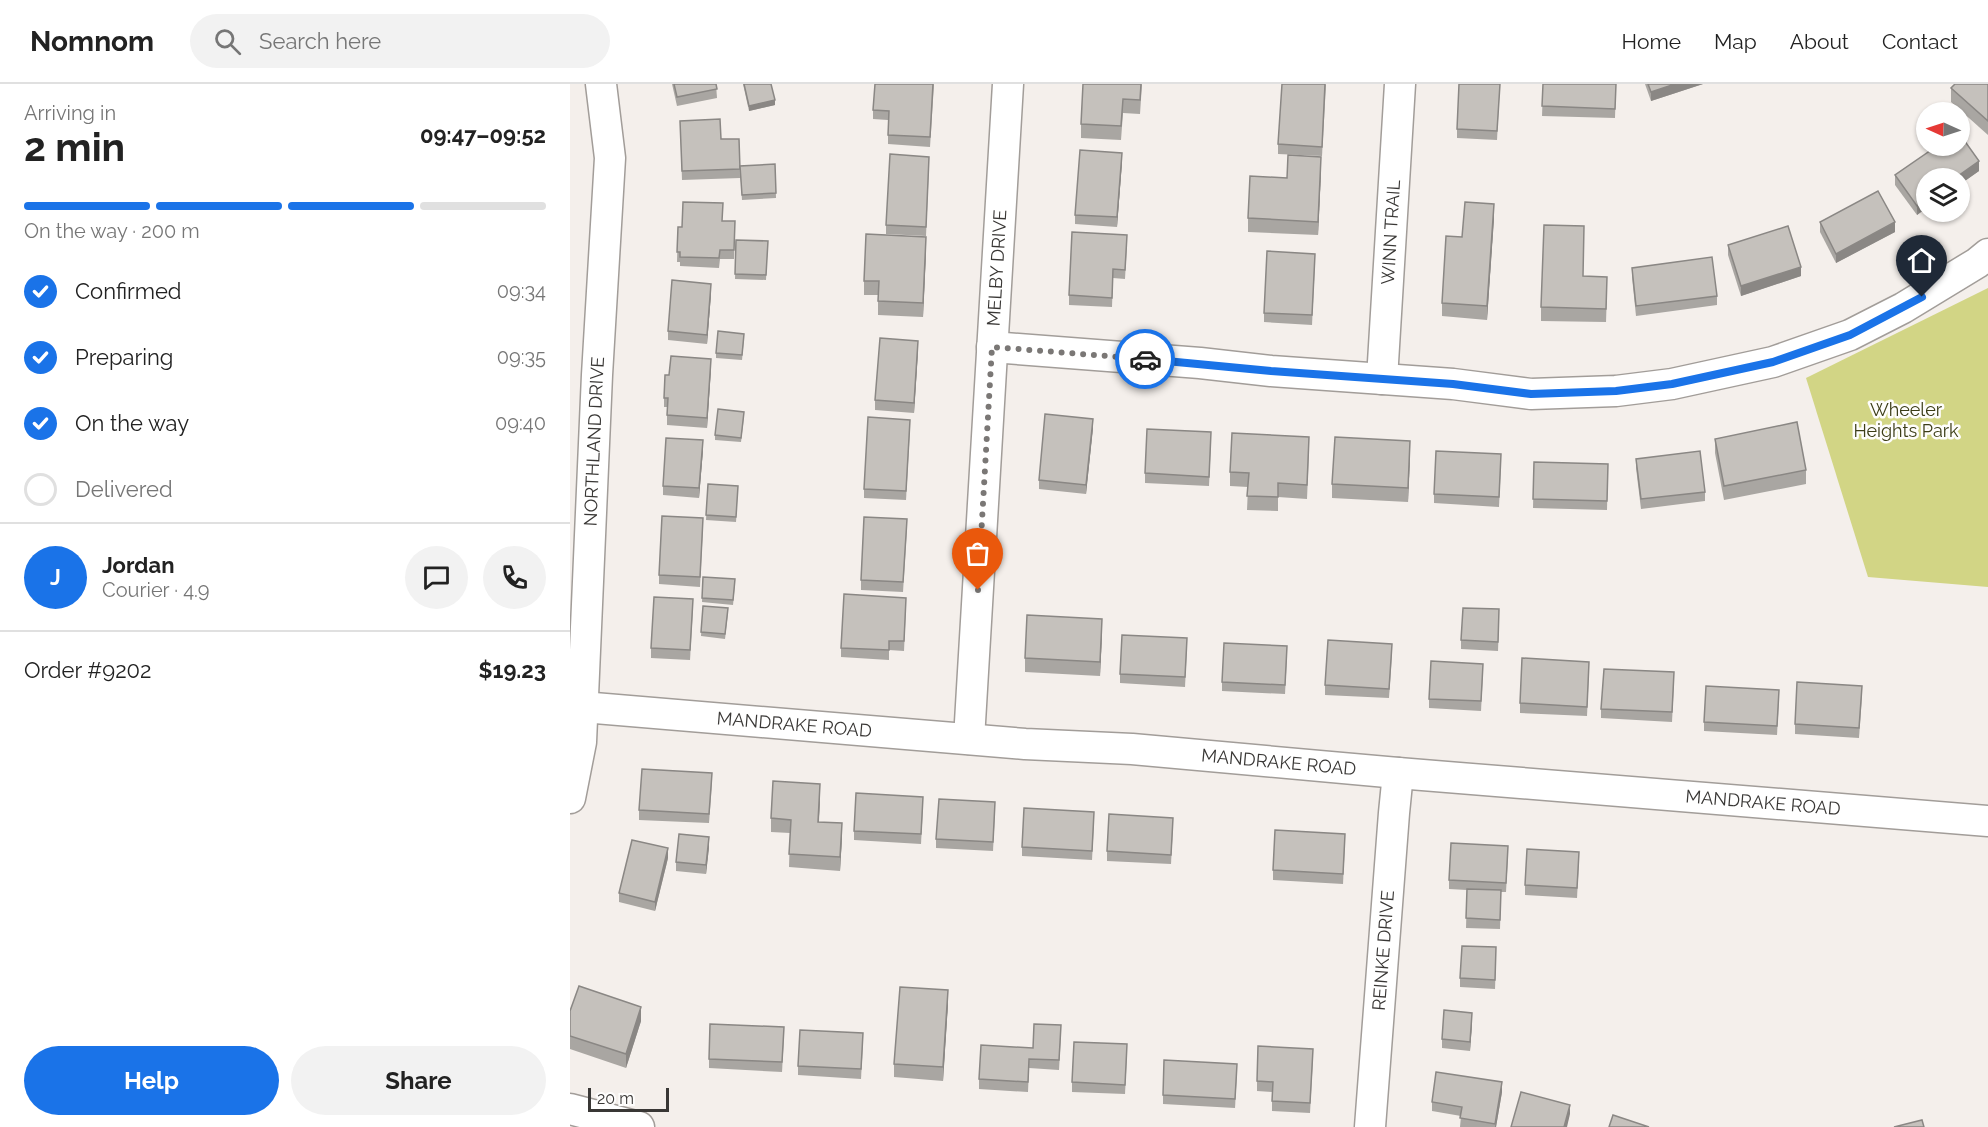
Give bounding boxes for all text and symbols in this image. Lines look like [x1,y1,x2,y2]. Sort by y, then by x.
search box [190,14,610,68]
text: Nomnom [30,25,154,58]
icon: search [211,25,244,58]
text: Search here [259,28,381,54]
text: Home [1622,29,1681,54]
text: Map [1714,29,1757,54]
text: About [1790,29,1849,54]
text: Contact [1882,29,1958,54]
text: Arriving in [24,101,116,125]
north arrow [1916,102,1970,156]
map controls [1916,102,1970,222]
text: 09:47–09:52 [420,122,546,148]
text: 2 min [24,124,125,170]
button: layers [1916,168,1970,222]
street label: WINN TRAIL [1377,179,1404,285]
street label: MELBY DRIVE [983,209,1011,327]
text: On the way · 200 m [24,219,200,243]
pin [1896,235,1947,297]
icon: home [1905,244,1938,277]
icon: check [24,275,57,308]
text: Confirmed [75,278,182,304]
text: 09:34 [497,279,546,303]
courier [1115,329,1175,389]
icon: check [24,341,57,374]
icon: car [1129,343,1162,376]
text: Preparing [75,344,173,370]
text: 09:35 [497,345,546,369]
street label: NORTHLAND DRIVE [579,356,608,527]
park label: Wheeler Heights Park [1853,399,1959,441]
icon: check [24,407,57,440]
text: On the way [75,410,189,436]
text: 09:40 [495,411,546,435]
text: Delivered [75,476,173,502]
pin [952,528,1003,590]
icon: bag [961,537,994,570]
button: chat [405,546,468,609]
button: phone [483,546,546,609]
text: Jordan [102,552,174,578]
text: J [50,564,61,590]
text: Courier · 4.9 [102,578,210,602]
text: Order #9202 [24,657,152,683]
text: $19.23 [479,657,546,683]
street label: MANDRAKE ROAD [716,707,873,741]
street label: MANDRAKE ROAD [1200,744,1357,779]
street label: MANDRAKE ROAD [1685,785,1842,819]
street label: REINKE DRIVE [1368,890,1398,1011]
button: Help [24,1046,279,1115]
button: Share [291,1046,546,1115]
scale bar [588,1085,669,1112]
text: 20 m [597,1089,634,1108]

